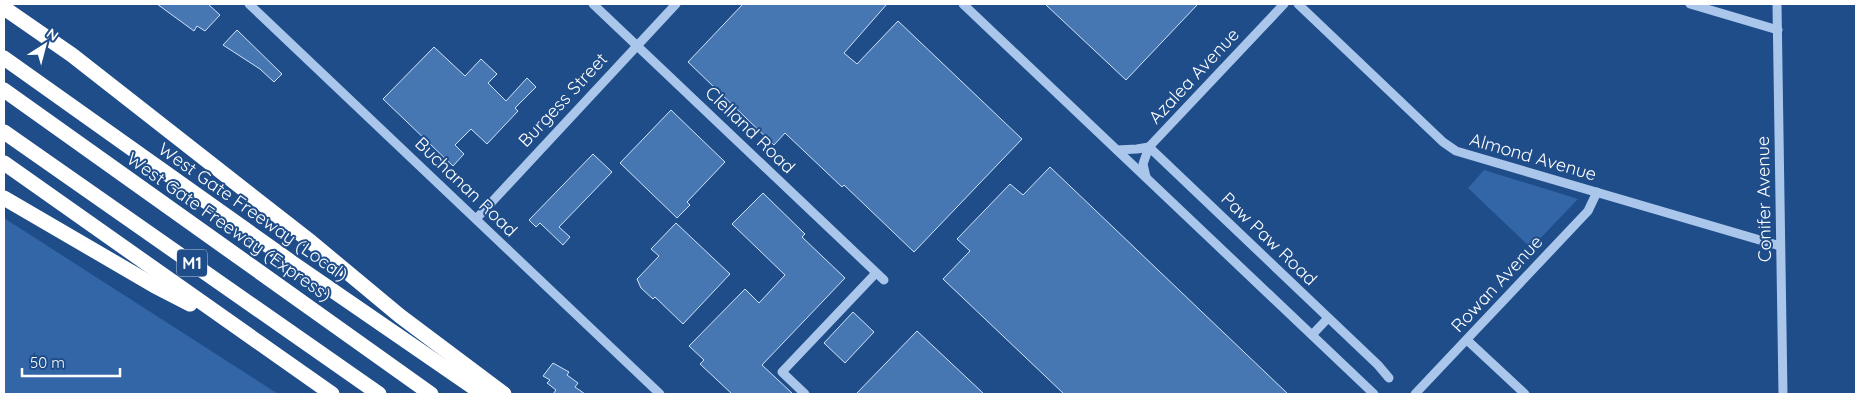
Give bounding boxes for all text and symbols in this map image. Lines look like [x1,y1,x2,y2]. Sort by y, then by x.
north arrow [20,20,70,70]
street label: Azalea Avenue [1143,23,1244,128]
text: N [43,24,62,45]
street label: Burgess Street [513,48,612,152]
street label: Clelland Road [701,81,800,178]
street label: Almond Avenue [1467,127,1599,186]
street label: Buchanan Road [410,132,522,241]
street label: Conifer Avenue [1751,136,1776,262]
street label: West Gate Freeway (Local) [154,137,353,286]
street label: West Gate Freeway (Express) [122,147,336,306]
street label: Paw Paw Road [1217,187,1322,290]
street label: Rowan Avenue [1446,230,1547,337]
road number: M1 [177,250,207,276]
scale bar [22,346,120,378]
text: 50 m [30,353,65,372]

